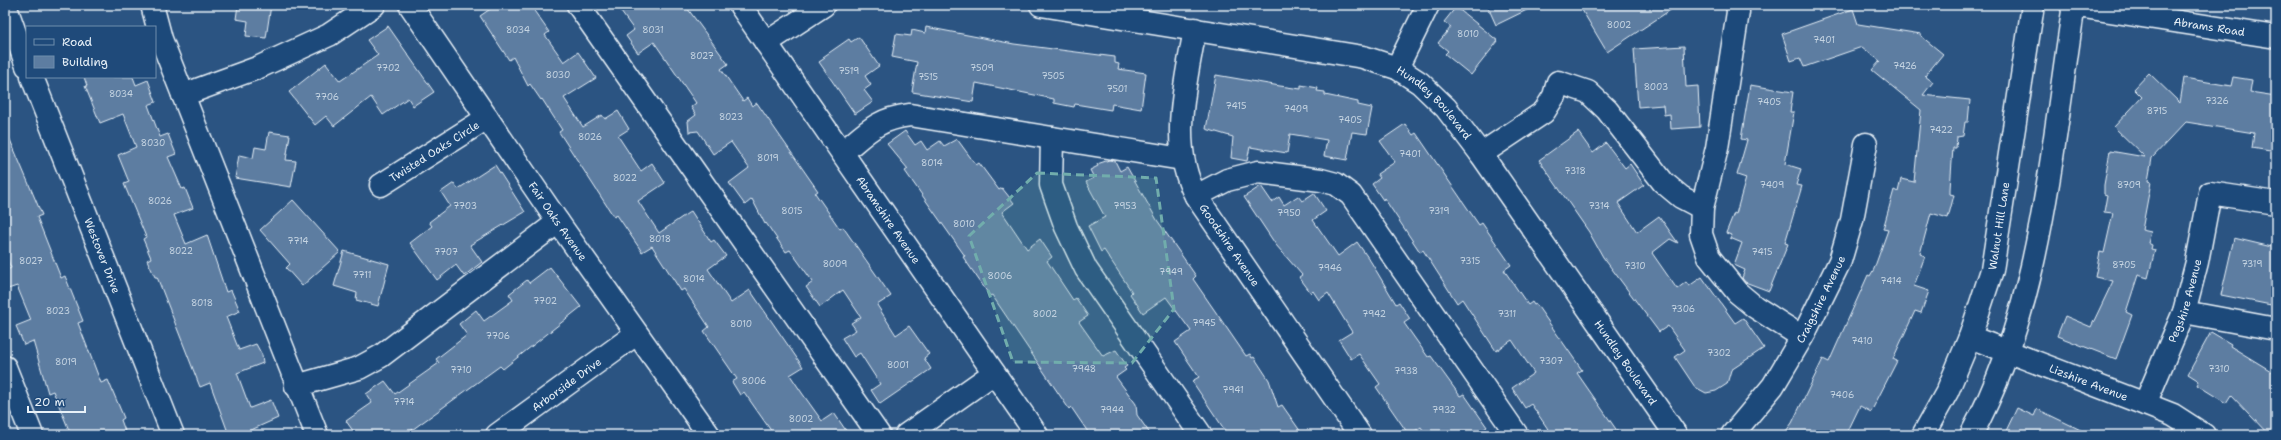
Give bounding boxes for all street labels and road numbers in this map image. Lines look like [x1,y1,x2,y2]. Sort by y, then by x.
street label: Abrams Road [2173,14,2246,40]
street label: Hundley Boulevard [1393,63,1474,143]
street label: Twisted Oaks Circle [387,118,482,186]
street label: Abramshire Avenue [852,173,923,267]
street label: Fair Oaks Avenue [525,179,590,264]
street label: Walnut Hill Lane [1985,181,2014,271]
street label: Goodshire Avenue [1196,201,1263,290]
street label: Westover Drive [80,216,124,296]
street label: Craigshire Avenue [1793,254,1849,346]
street label: Pegshire Avenue [2165,257,2205,345]
street label: Hundley Boulevard [1591,317,1660,408]
street label: Arborside Drive [529,355,605,415]
street label: Lizshire Avenue [2047,361,2130,405]

